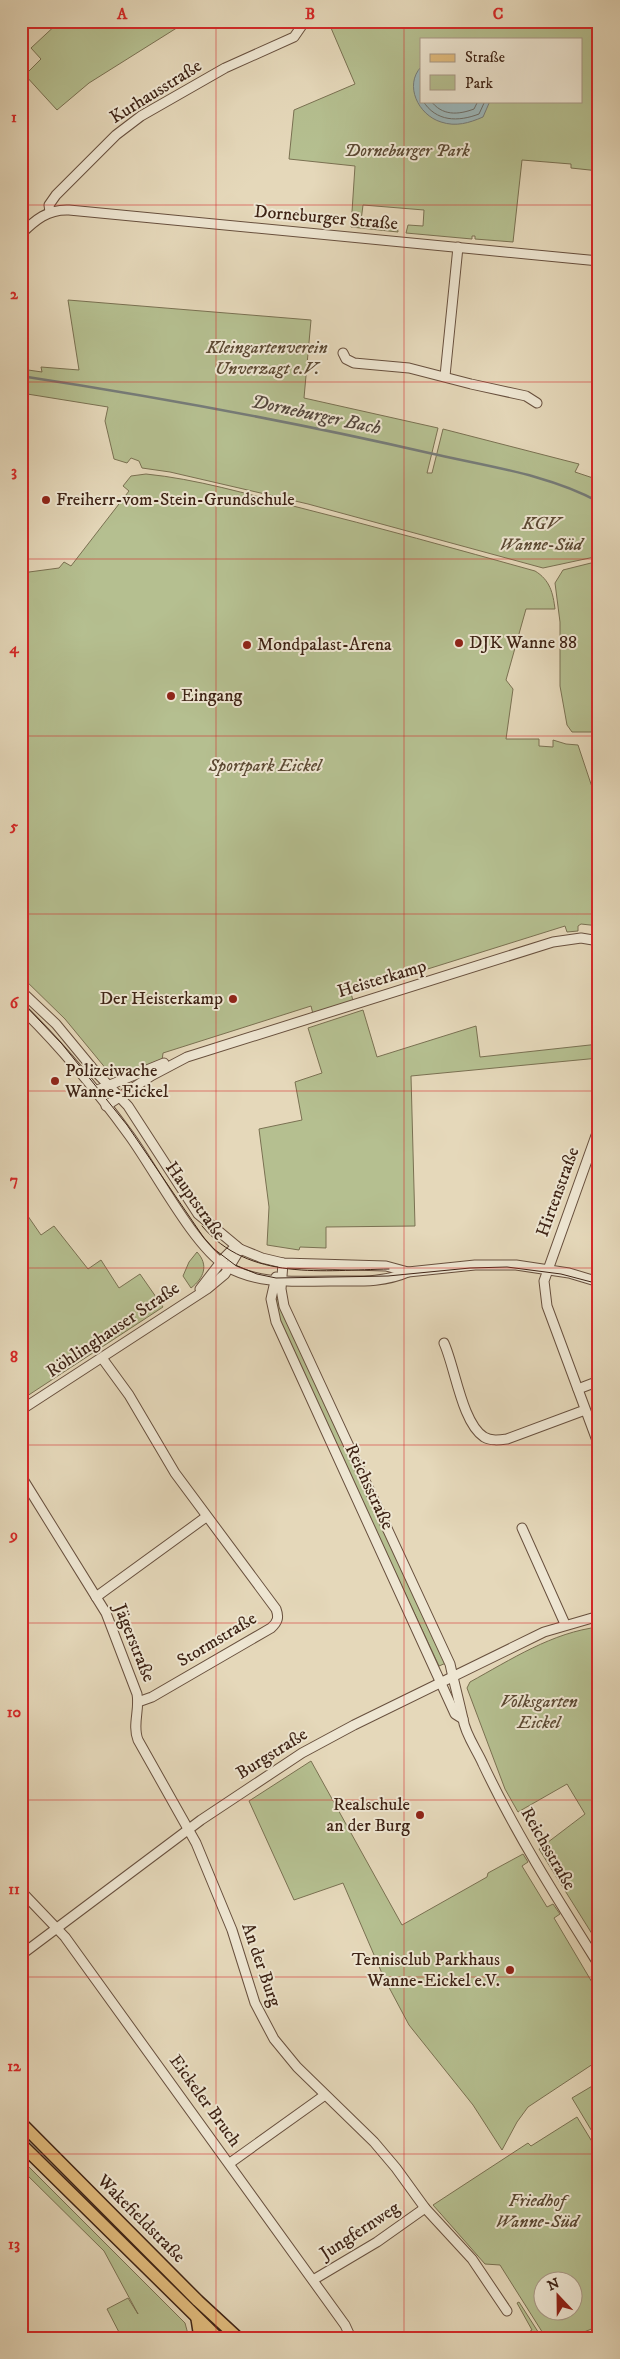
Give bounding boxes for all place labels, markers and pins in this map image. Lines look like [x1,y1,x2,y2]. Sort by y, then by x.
place label: Freiherr-vom-Stein-Grundschule [56,489,295,511]
marker: Freiherr-vom-Stein-Grundschule [40,494,52,506]
place label: DJK Wanne 88 [469,632,577,654]
place label: Mondpalast-Arena [257,634,392,656]
marker: DJK Wanne 88 [453,637,465,649]
marker: Mondpalast-Arena [241,639,253,651]
place label: Eingang [181,685,243,707]
marker: Eingang [165,690,177,702]
place label: Der Heisterkamp [100,988,223,1010]
marker: Der Heisterkamp [227,993,239,1005]
place label: Polizeiwache Wanne-Eickel [64,1060,169,1103]
marker: Polizeiwache Wanne-Eickel [49,1075,61,1087]
place label: Realschule an der Burg [327,1794,410,1837]
marker: Realschule an der Burg [414,1809,426,1821]
place label: Tennisclub Parkhaus Wanne-Eickel e.V. [352,1949,500,1992]
marker: Tennisclub Parkhaus Wanne-Eickel e.V. [504,1964,516,1976]

